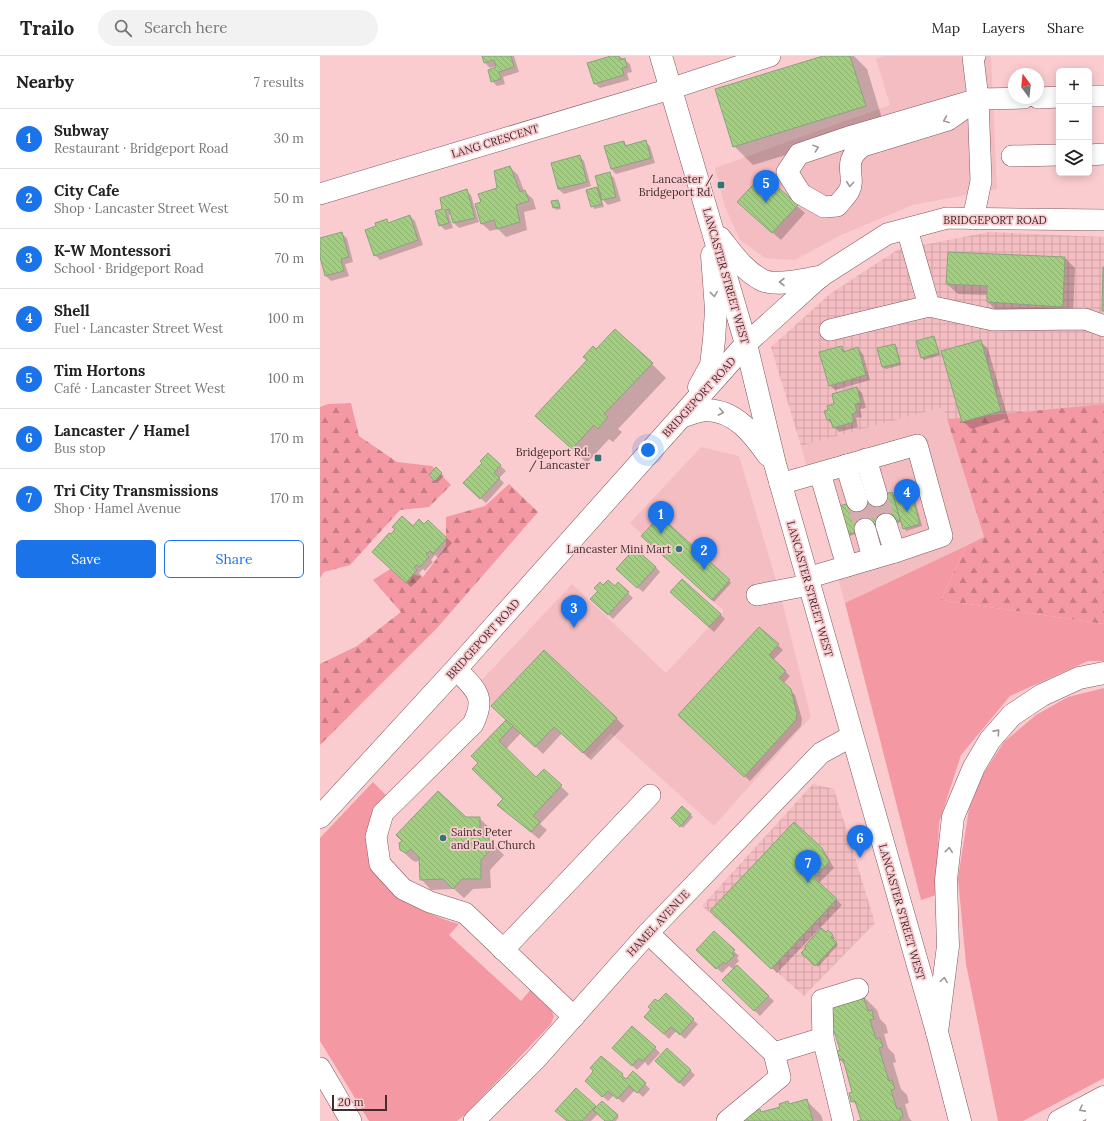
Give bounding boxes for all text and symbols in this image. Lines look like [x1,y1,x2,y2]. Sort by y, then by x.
search box [98,10,378,46]
text: Trailo [20,16,74,40]
icon: search [112,17,134,39]
text: Search here [144,18,227,37]
text: Map [932,19,960,37]
text: Layers [982,19,1025,37]
text: Share [1047,19,1084,37]
north arrow [1008,68,1044,104]
map controls [1056,68,1092,176]
button: + [1056,68,1092,104]
text: Nearby [16,71,74,93]
text: 7 results [254,74,304,91]
button: − [1056,104,1092,140]
one-way arrow [942,115,950,123]
text: Subway [54,121,109,140]
street label: LANG CRESCENT [450,121,540,161]
text: 1 [26,130,32,147]
text: 30 m [274,130,304,147]
text: Restaurant · Bridgeport Road [54,140,229,157]
button: layers [1056,140,1092,176]
one-way arrow [812,145,819,153]
pin: 5 [753,170,779,203]
place label: Lancaster / Bridgeport Rd. [639,172,713,199]
marker: Lancaster / Bridgeport Rd. [716,180,726,190]
text: City Cafe [54,181,119,200]
one-way arrow [845,181,854,187]
text: 2 [26,190,32,207]
text: 50 m [274,190,304,207]
text: Shop · Lancaster Street West [54,200,229,217]
street label: LANCASTER STREET WEST [700,206,752,346]
street label: BRIDGEPORT ROAD [943,213,1047,227]
text: K-W Montessori [54,241,171,260]
text: 3 [25,250,33,267]
text: 70 m [275,250,304,267]
text: School · Bridgeport Road [54,260,204,277]
one-way arrow [779,278,785,286]
one-way arrow [709,291,718,297]
text: Shell [54,301,90,320]
text: 4 [25,310,33,327]
text: 100 m [268,310,304,327]
text: Fuel · Lancaster Street West [54,320,223,337]
street label: BRIDGEPORT ROAD [659,354,739,440]
text: Tim Hortons [54,361,145,380]
text: 5 [25,370,33,387]
text: 100 m [268,370,304,387]
text: Café · Lancaster Street West [54,380,225,397]
one-way arrow [717,408,724,416]
text: Lancaster / Hamel [54,421,190,440]
text: 6 [25,430,33,447]
text: 170 m [270,430,304,447]
text: Bus stop [54,440,106,457]
your location [638,440,658,460]
place label: Bridgeport Rd. / Lancaster [516,445,590,473]
marker: Bridgeport Rd. / Lancaster [593,453,603,463]
pin: 4 [894,479,920,512]
text: Tri City Transmissions [54,481,218,500]
text: 7 [26,490,32,507]
text: 170 m [270,490,304,507]
text: Shop · Hamel Avenue [54,500,181,517]
pin: 1 [648,501,674,534]
street label: LANCASTER STREET WEST [784,519,836,659]
pin: 2 [691,537,717,570]
button: Save [16,540,156,578]
button: Share [164,540,304,578]
place label: Lancaster Mini Mart [567,542,672,556]
marker: Lancaster Mini Mart [674,544,684,554]
pin: 3 [561,595,587,628]
street label: BRIDGEPORT ROAD [443,596,523,682]
one-way arrow [993,729,1000,737]
place label: Saints Peter and Paul Church [451,825,536,852]
pin: 6 [847,825,873,858]
marker: Saints Peter and Paul Church [438,833,448,843]
street label: LANCASTER STREET WEST [876,842,928,982]
one-way arrow [945,847,954,853]
pin: 7 [795,850,821,883]
street label: HAMEL AVENUE [624,887,692,959]
one-way arrow [939,977,948,983]
scale bar [332,1093,387,1112]
text: 20 m [338,1095,363,1109]
one-way arrow [1079,1104,1086,1111]

